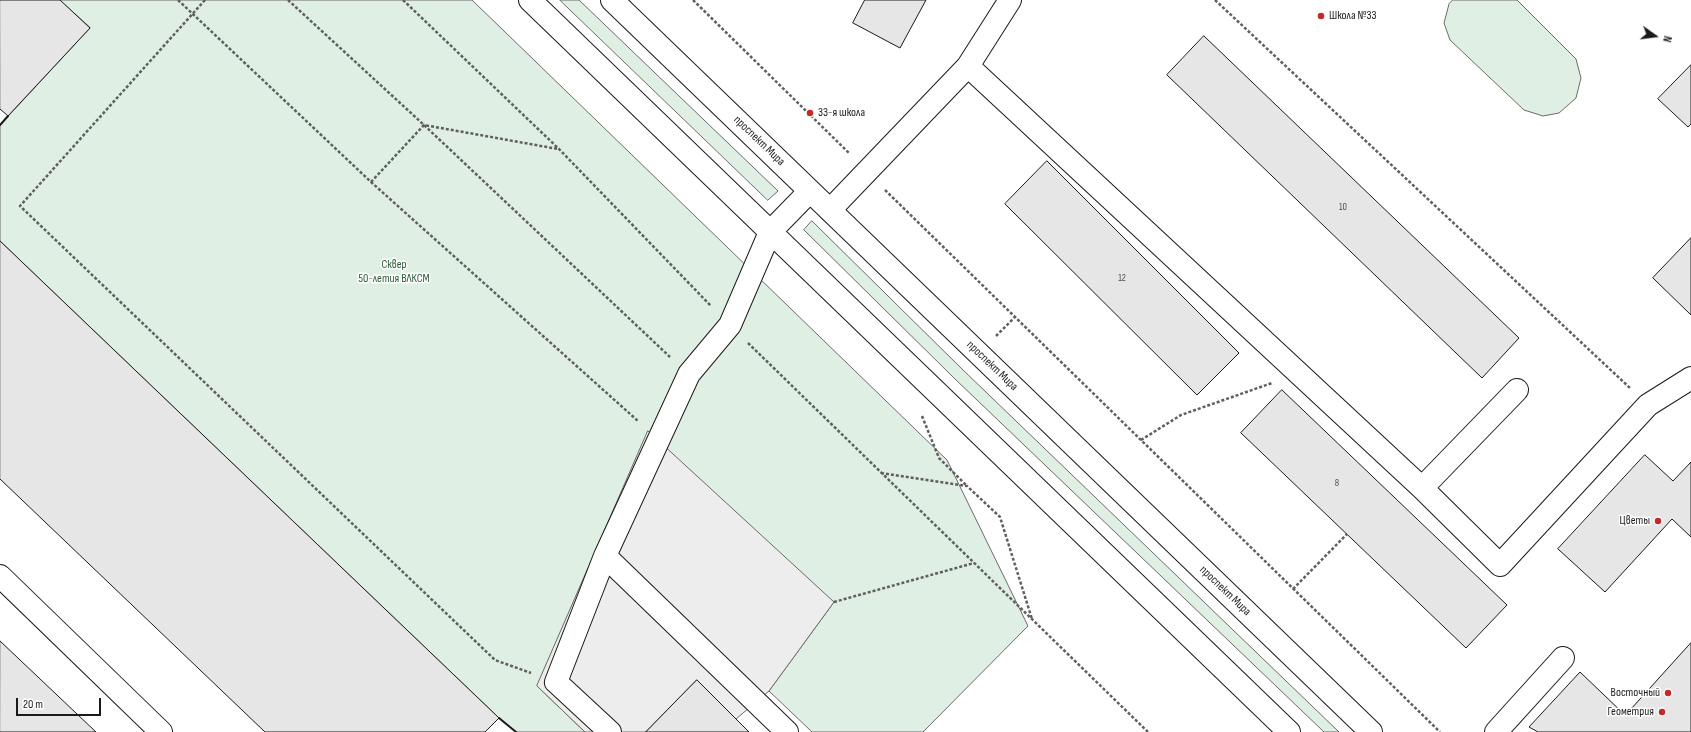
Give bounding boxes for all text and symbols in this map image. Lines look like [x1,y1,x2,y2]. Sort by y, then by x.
place label: Школа №33 [1329,9,1377,23]
marker: Школа №33 [1316,11,1326,21]
north arrow [1635,16,1675,56]
text: N [1660,35,1674,43]
place label: 33-я школа [818,106,865,120]
marker: 33-я школа [805,108,815,118]
street label: проспект Мира [730,113,788,169]
house number: 10 [1339,201,1347,213]
park label: Сквер 50-летия ВЛКСМ [358,258,430,286]
house number: 12 [1118,272,1126,284]
street label: проспект Мира [963,338,1021,394]
house number: 8 [1335,477,1339,489]
place label: Цветы [1620,514,1650,528]
marker: Цветы [1653,516,1663,526]
street label: проспект Мира [1196,563,1254,619]
place label: Восточный [1611,686,1660,700]
marker: Восточный [1663,688,1673,698]
scale bar [18,690,103,716]
text: 20 m [23,697,43,712]
place label: Геометрия [1608,705,1654,719]
marker: Геометрия [1657,707,1667,717]

